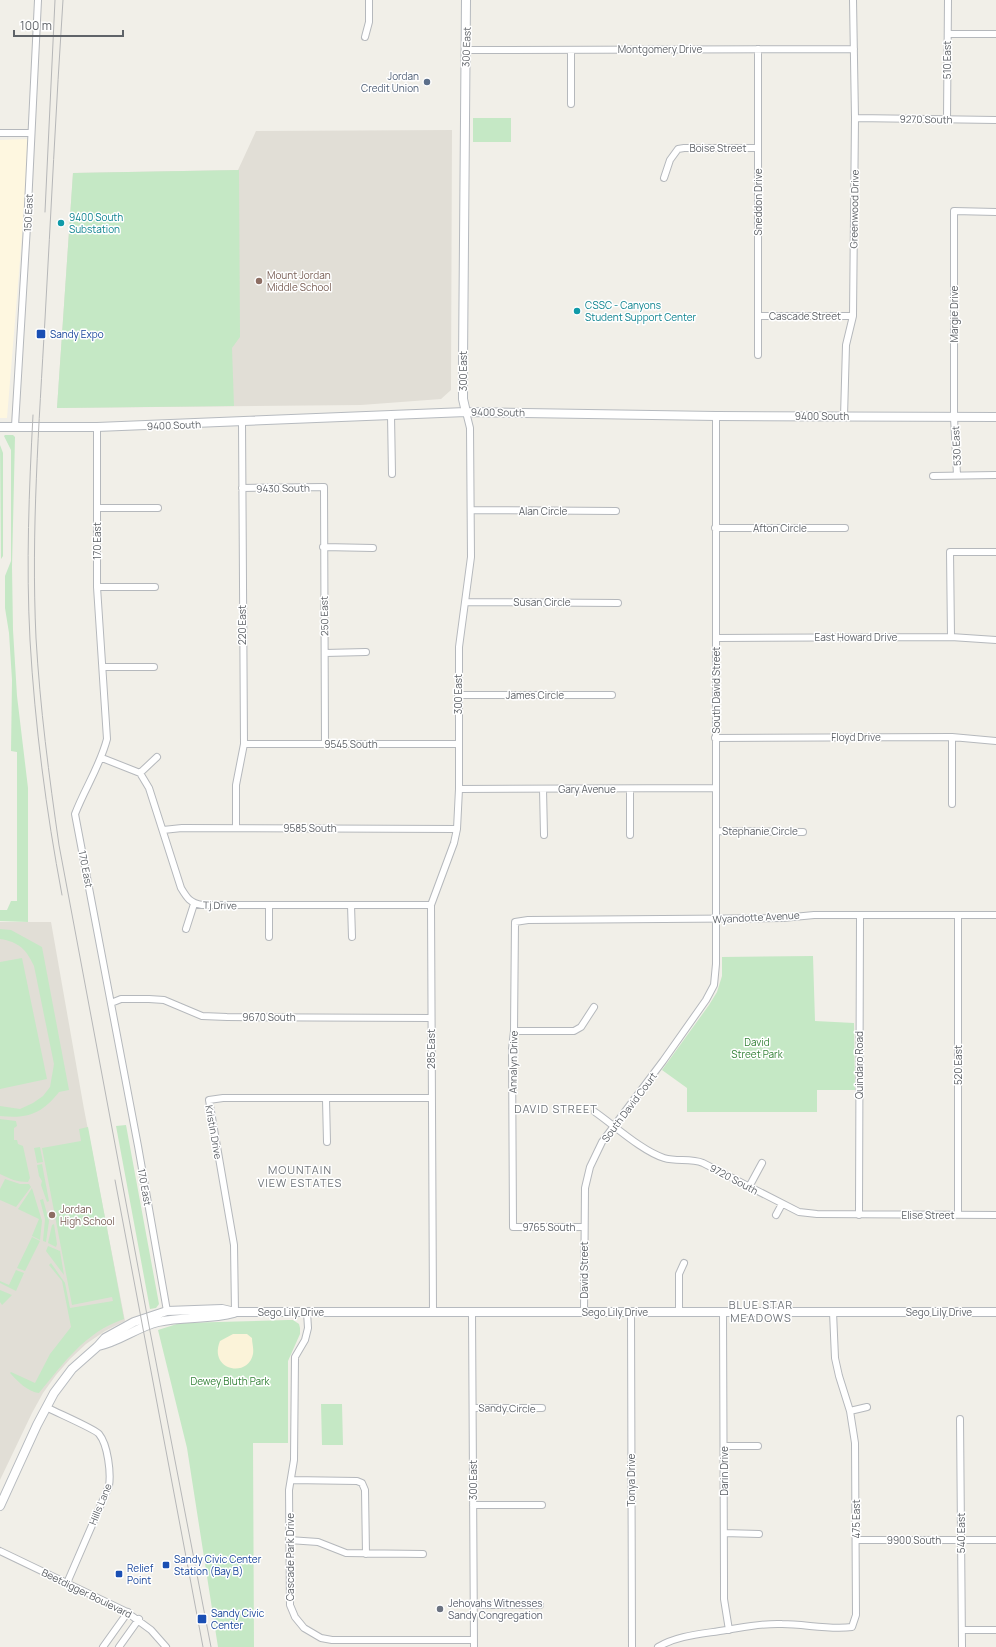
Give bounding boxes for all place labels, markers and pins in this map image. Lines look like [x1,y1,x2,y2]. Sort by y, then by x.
place label: Jordan Credit Union [361,69,419,95]
marker: Jordan Credit Union [422,77,432,87]
place label: 9400 South Substation [69,210,123,236]
marker: 9400 South Substation [56,218,66,228]
place label: Mount Jordan Middle School [267,268,332,294]
marker: Mount Jordan Middle School [254,276,264,286]
place label: CSSC - Canyons Student Support Center [585,298,697,324]
marker: CSSC - Canyons Student Support Center [572,306,582,316]
place label: Sandy Expo [50,327,104,341]
marker: Sandy Expo [35,328,47,340]
place label: Jordan High School [60,1202,115,1228]
marker: Jordan High School [47,1210,57,1220]
place label: Sandy Civic Center Station (Bay B) [174,1552,262,1578]
marker: Sandy Civic Center Station (Bay B) [161,1560,171,1570]
place label: Relief Point [127,1561,154,1587]
marker: Relief Point [114,1569,124,1579]
place label: Jehovahs Witnesses Sandy Congregation [448,1596,543,1622]
marker: Jehovahs Witnesses Sandy Congregation [435,1604,445,1614]
place label: Sandy Civic Center [211,1606,265,1632]
marker: Sandy Civic Center [196,1613,208,1625]

